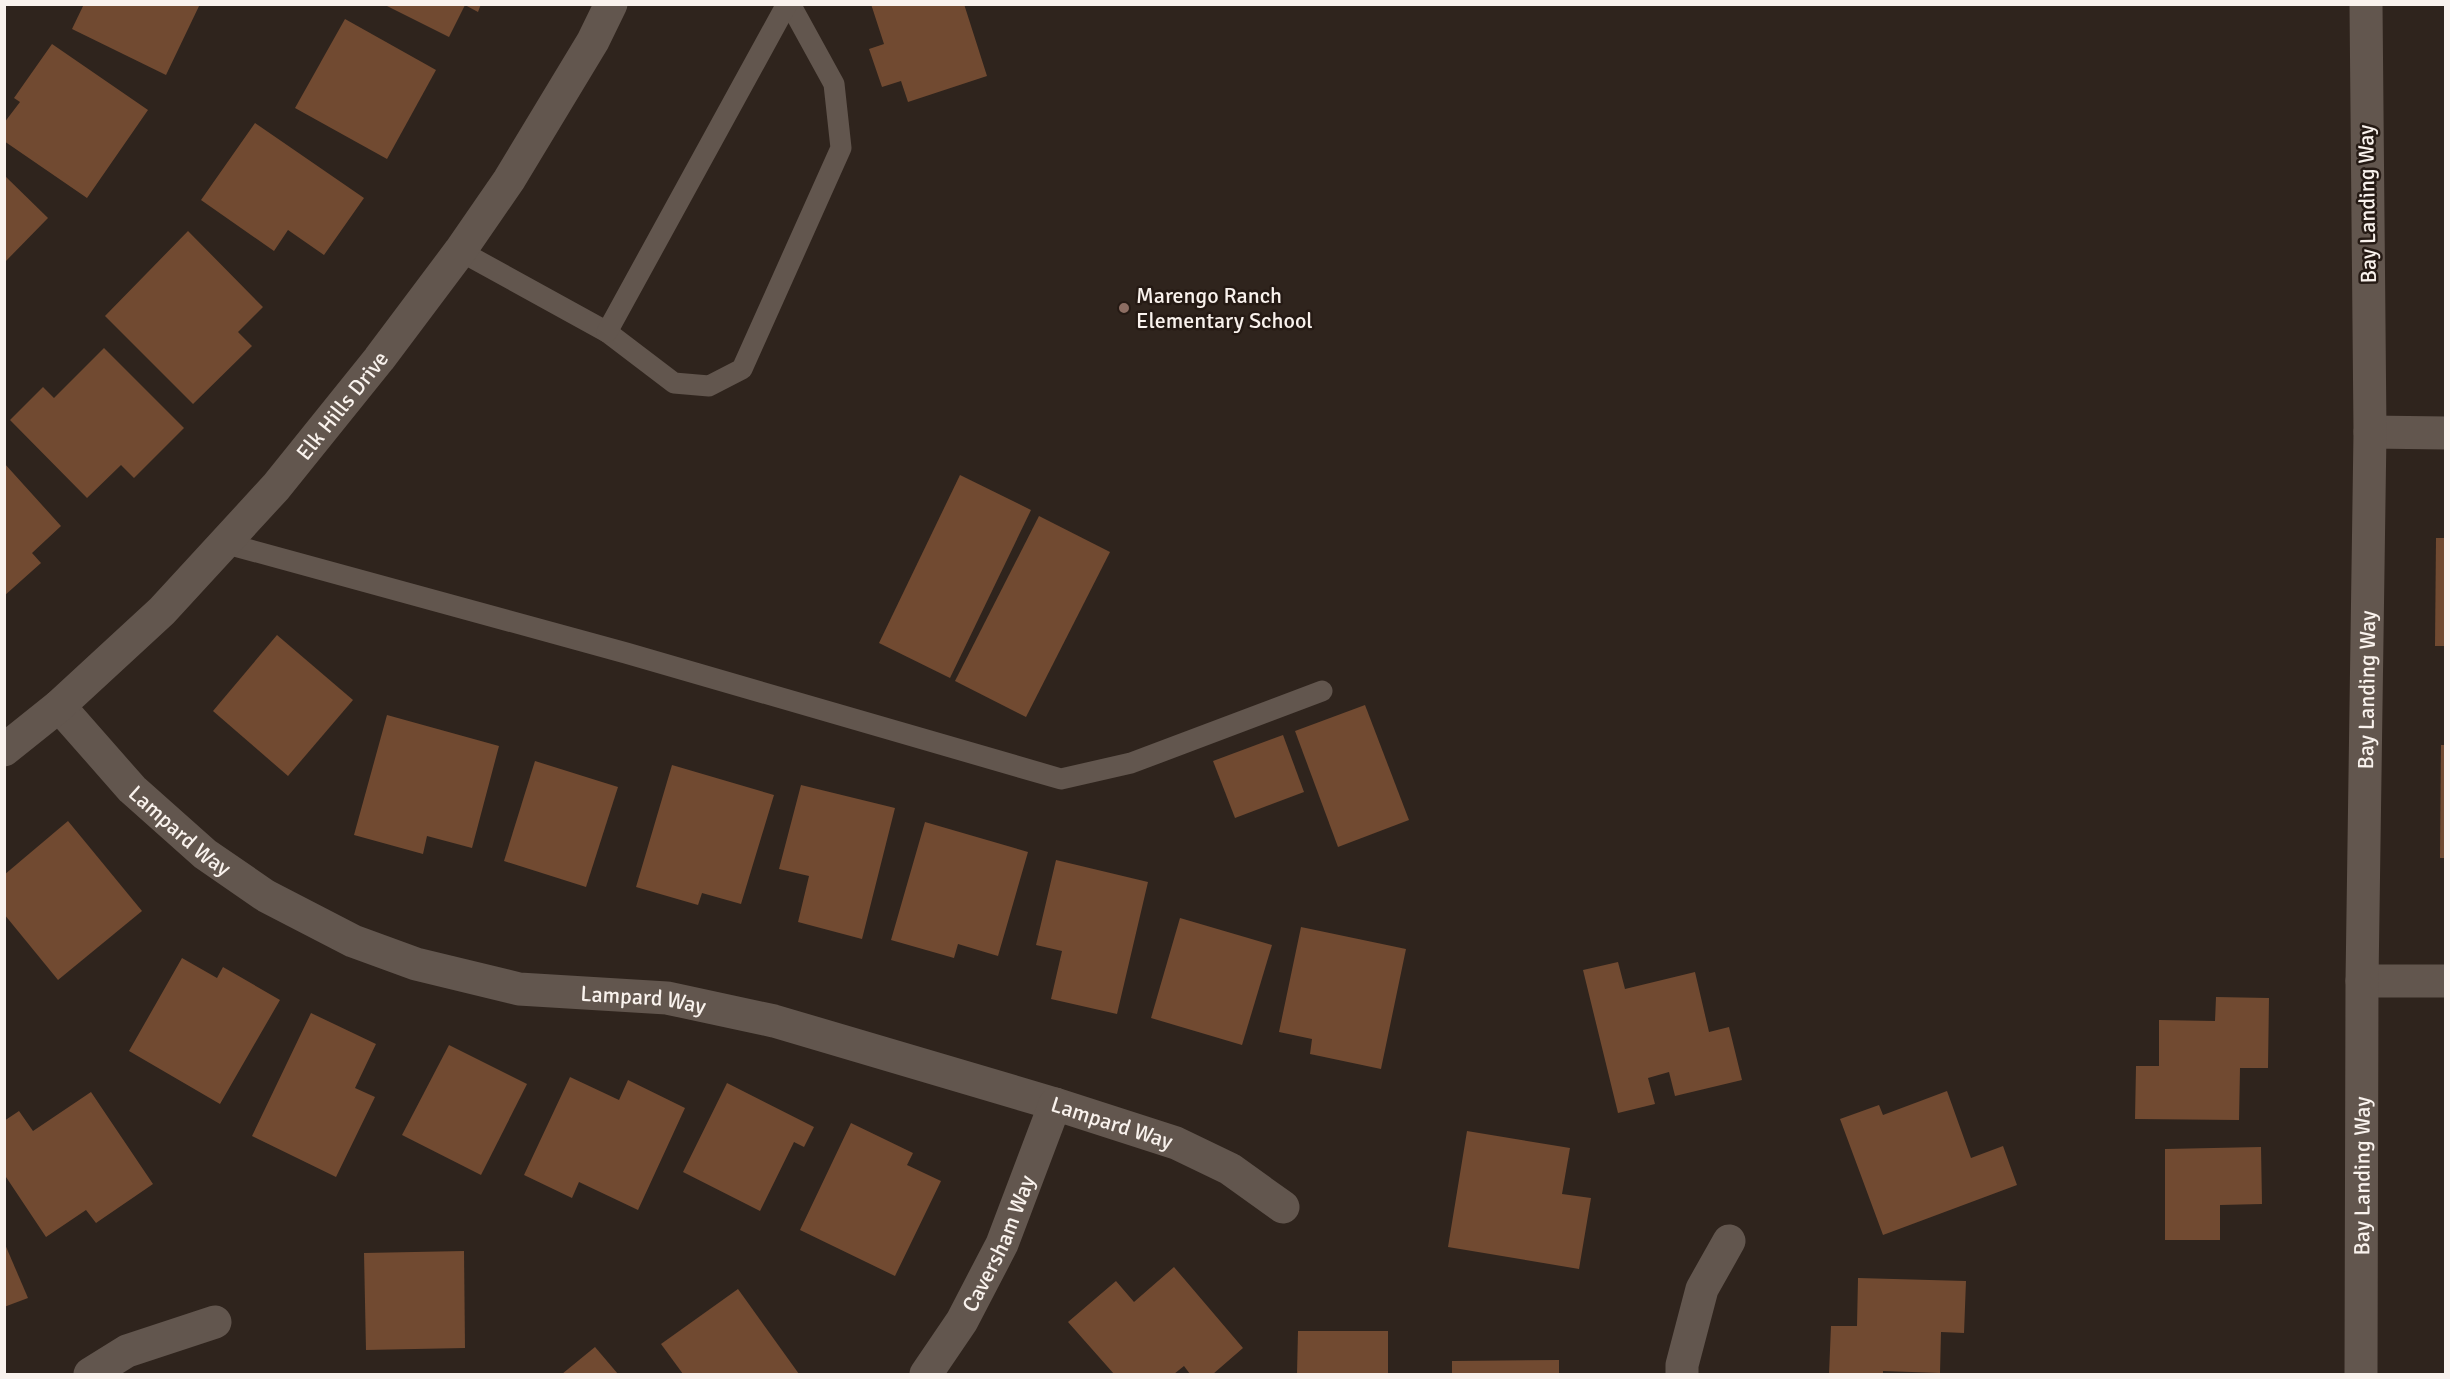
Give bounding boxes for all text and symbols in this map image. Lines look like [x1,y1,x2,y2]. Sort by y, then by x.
street label: Bay Landing Way [2352,124,2382,284]
place label: Marengo Ranch Elementary School [1136,282,1313,334]
marker: Marengo Ranch Elementary School [1117,301,1131,315]
street label: Elk Hills Drive [290,346,394,465]
street label: Bay Landing Way [2352,610,2381,770]
street label: Lampard Way [123,779,237,882]
street label: Lampard Way [580,979,709,1020]
street label: Lampard Way [1048,1090,1177,1155]
street label: Bay Landing Way [2348,1096,2375,1255]
street label: Caversham Way [956,1171,1041,1316]

